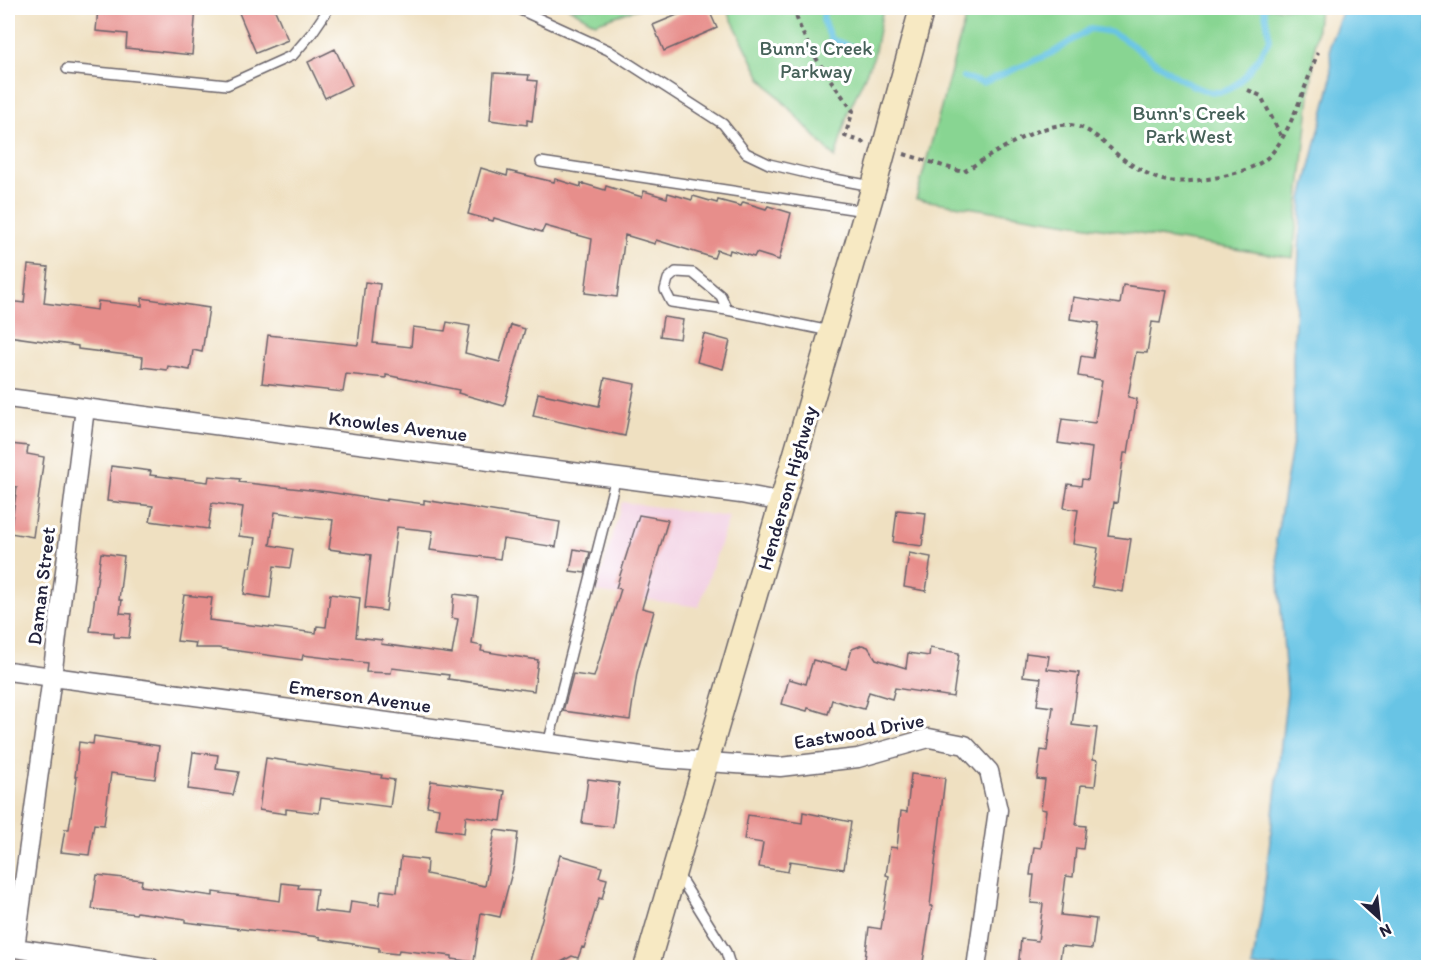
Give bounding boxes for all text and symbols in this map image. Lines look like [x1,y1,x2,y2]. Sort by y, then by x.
park label: Bunn's Creek Parkway [759,36,873,83]
park label: Bunn's Creek Park West [1132,101,1246,148]
street label: Henderson Highway [752,403,822,573]
street label: Knowles Avenue [327,406,469,446]
street label: Daman Street [22,525,60,646]
street label: Emerson Avenue [287,674,433,718]
street label: Eastwood Drive [792,708,926,754]
north arrow [1349,888,1409,948]
text: N [1376,920,1395,942]

